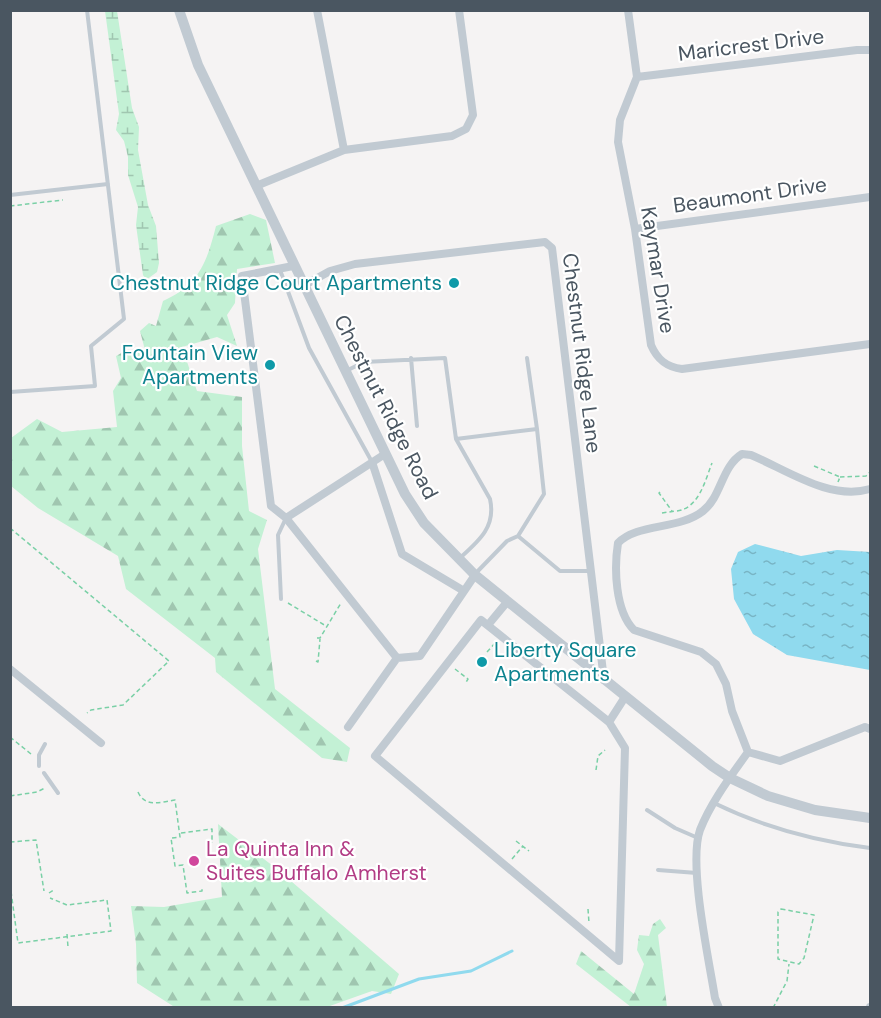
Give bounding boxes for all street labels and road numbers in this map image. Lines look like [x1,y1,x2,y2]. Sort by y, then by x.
street label: Maricrest Drive [676,22,826,68]
street label: Beaumont Drive [671,170,829,220]
street label: Kaymar Drive [634,205,682,335]
street label: Chestnut Ridge Lane [556,251,608,455]
street label: Chestnut Ridge Road [327,310,445,504]

